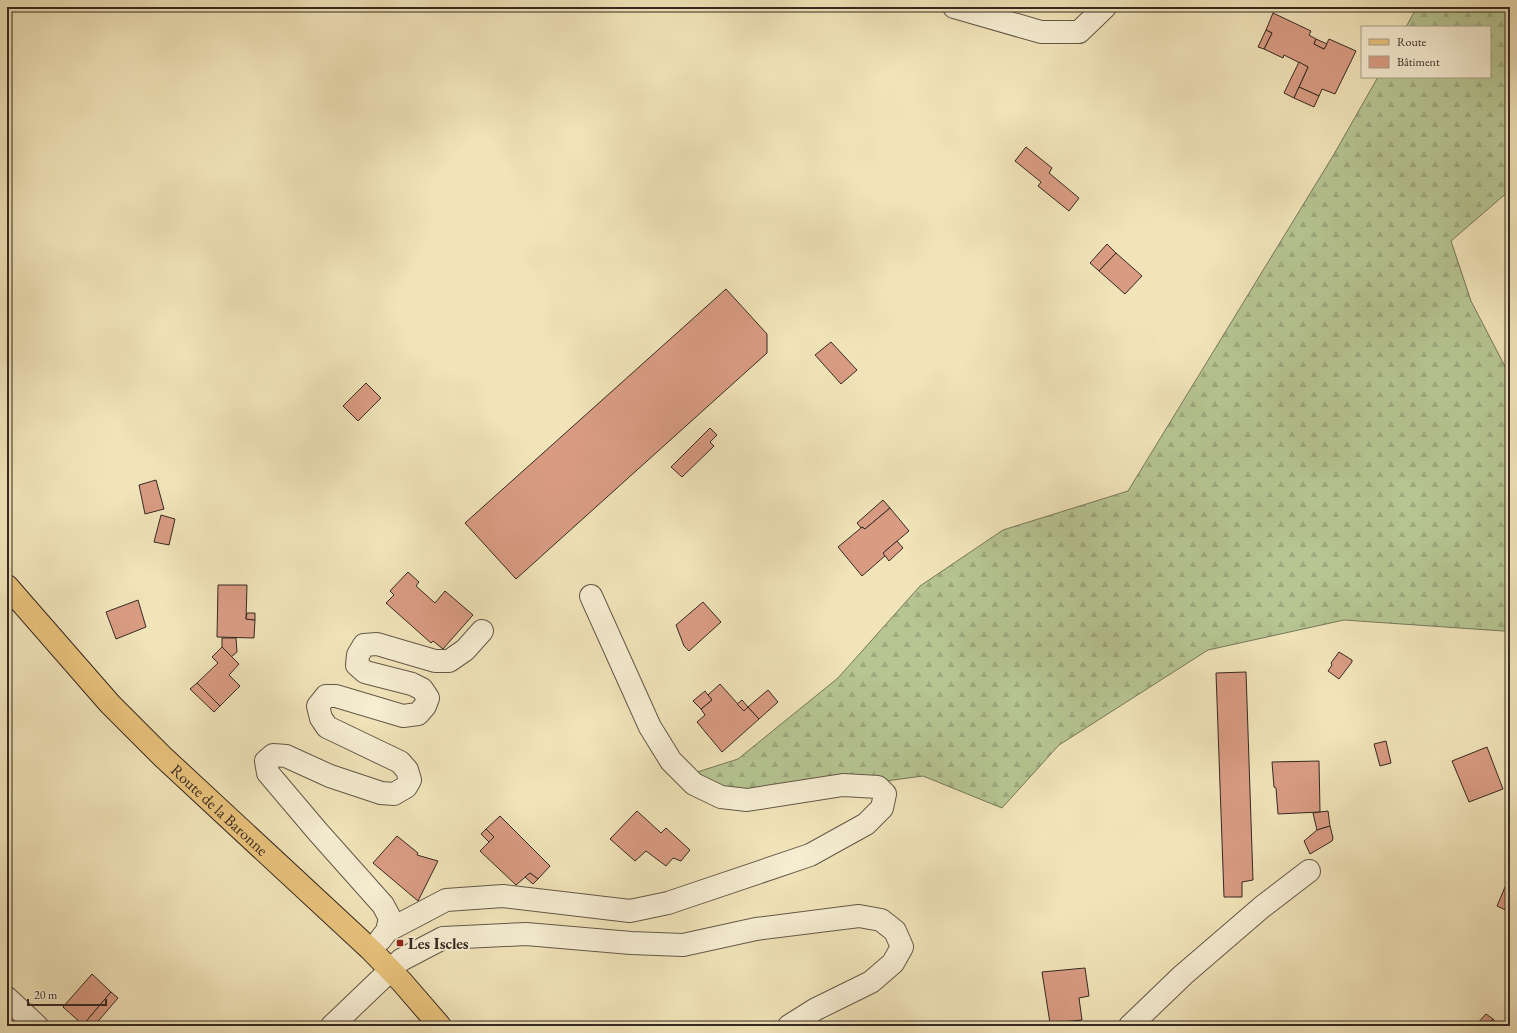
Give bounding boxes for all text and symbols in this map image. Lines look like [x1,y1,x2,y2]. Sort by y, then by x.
legend [1361,26,1491,78]
text: Route [1397,34,1427,50]
text: Bâtiment [1397,54,1440,70]
street label: Route de la Baronne [166,760,273,860]
place label: Les Iscles [408,933,469,954]
marker: Les Iscles [395,938,405,948]
scale bar [28,981,106,1007]
text: 20 m [34,987,58,1003]

